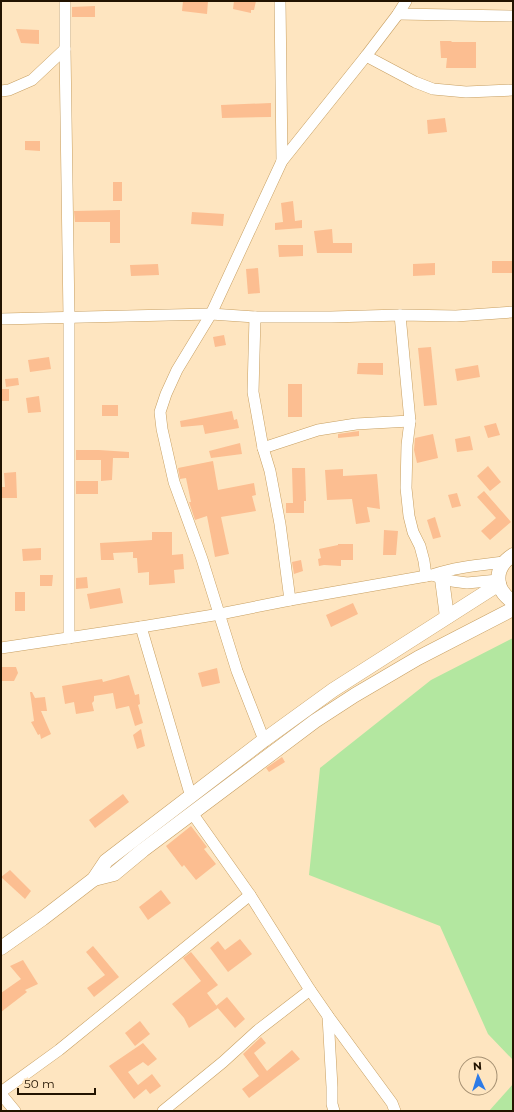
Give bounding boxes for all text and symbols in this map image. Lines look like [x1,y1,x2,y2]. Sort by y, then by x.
north arrow [458,1056,498,1096]
text: N [472,1059,482,1073]
scale bar [18,1070,95,1096]
text: 50 m [24,1076,55,1091]

